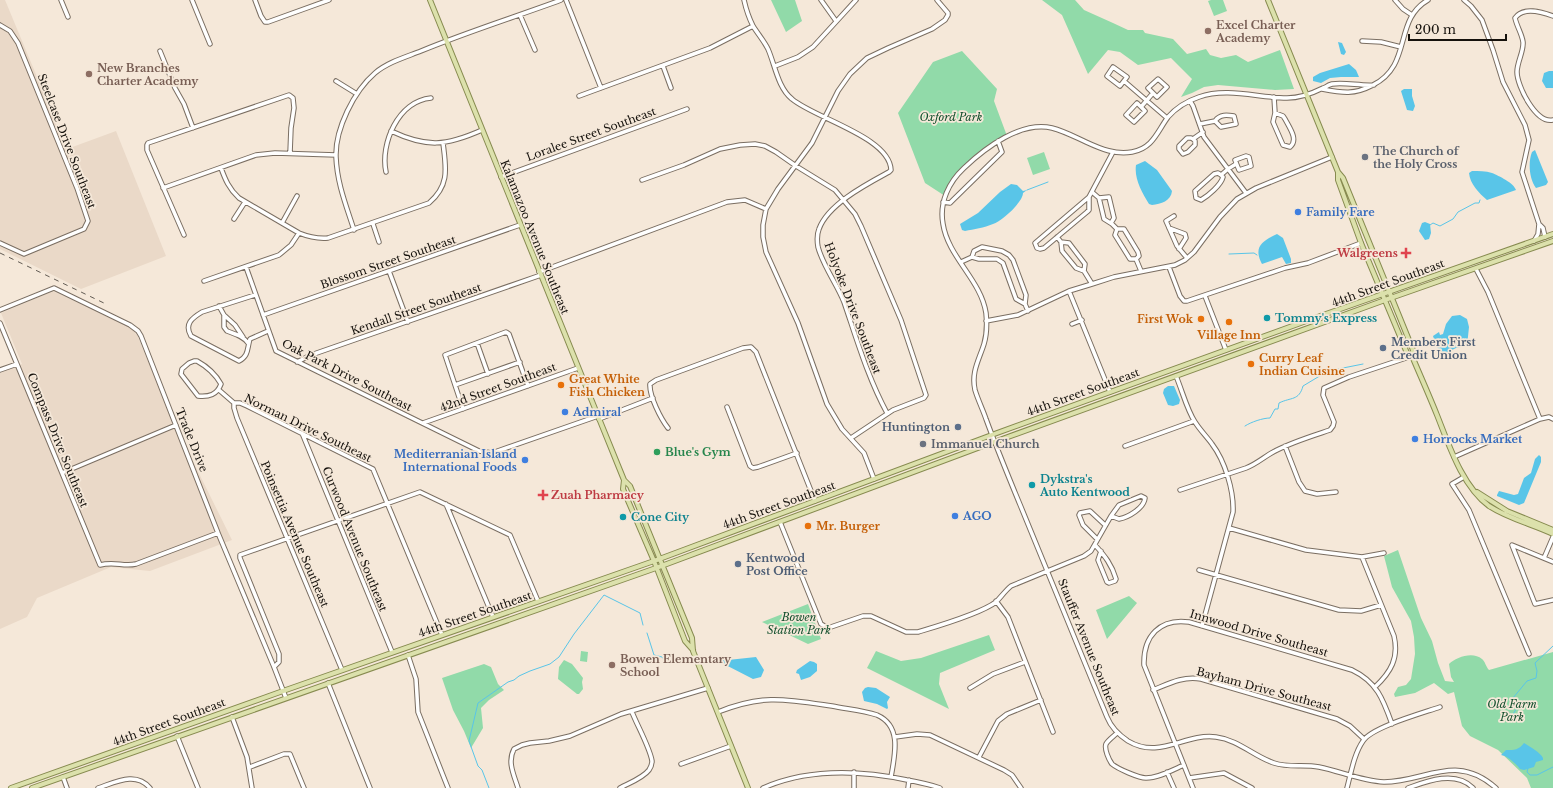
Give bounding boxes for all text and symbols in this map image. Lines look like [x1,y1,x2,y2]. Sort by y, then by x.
scale bar [1409,16,1506,42]
place label: Excel Charter Academy [1215,18,1296,45]
text: 200 m [1415,22,1456,37]
marker: Excel Charter Academy [1203,26,1213,36]
place label: New Branches Charter Academy [97,61,199,88]
marker: New Branches Charter Academy [84,69,94,79]
street label: Steelcase Drive Southeast [35,72,100,211]
street label: Loralee Street Southeast [524,104,659,164]
park label: Oxford Park [920,110,983,124]
place label: The Church of the Holy Cross [1373,144,1460,171]
marker: The Church of the Holy Cross [1360,152,1370,162]
street label: Kalamazoo Avenue Southeast [498,158,573,317]
place label: Family Fare [1306,205,1375,219]
marker: Family Fare [1293,207,1303,217]
street label: Blossom Street Southeast [318,232,458,292]
street label: Holyoke Drive Southeast [821,240,885,377]
place label: Walgreens [1336,246,1398,260]
marker: Walgreens [1401,248,1411,258]
street label: 44th Street Southeast [1330,256,1447,310]
street label: Kendall Street Southeast [349,280,484,338]
place label: Tommy's Express [1275,311,1377,325]
place label: First Wok [1137,312,1194,326]
marker: Tommy's Express [1262,313,1272,323]
marker: First Wok [1196,314,1206,324]
marker: Village Inn [1224,317,1234,327]
place label: Village Inn [1196,328,1261,342]
place label: Members First Credit Union [1391,335,1476,362]
street label: Oak Park Drive Southeast [280,336,415,414]
marker: Members First Credit Union [1378,343,1388,353]
place label: Curry Leaf Indian Cuisine [1259,351,1345,378]
street label: 42nd Street Southeast [438,359,559,415]
marker: Curry Leaf Indian Cuisine [1246,359,1256,369]
street label: 44th Street Southeast [1025,365,1142,419]
street label: Compass Drive Southeast [25,371,92,510]
place label: Great White Fish Chicken [569,372,645,399]
marker: Great White Fish Chicken [556,380,566,390]
street label: Norman Drive Southeast [242,391,375,465]
place label: Admiral [572,405,621,419]
street label: Trade Drive [173,406,211,474]
marker: Admiral [560,407,570,417]
place label: Huntington [882,420,950,434]
marker: Huntington [953,422,963,432]
place label: Horrocks Market [1423,432,1523,446]
marker: Horrocks Market [1410,434,1420,444]
place label: Immanuel Church [931,437,1040,451]
marker: Immanuel Church [918,439,928,449]
place label: Blue's Gym [665,445,731,459]
place label: Mediterranian Island International Foods [394,447,517,474]
marker: Blue's Gym [652,447,662,457]
marker: Mediterranian Island International Foods [520,455,530,465]
street label: Poinsettia Avenue Southeast [258,459,333,610]
street label: Curwood Avenue Southeast [319,464,391,614]
place label: Dykstra's Auto Kentwood [1039,472,1130,499]
street label: 44th Street Southeast [721,478,838,532]
marker: Dykstra's Auto Kentwood [1027,480,1037,490]
place label: Zuah Pharmacy [551,488,645,502]
marker: Zuah Pharmacy [538,490,548,500]
place label: AGO [962,509,992,523]
place label: Cone City [631,510,690,524]
marker: AGO [950,511,960,521]
marker: Cone City [618,512,628,522]
place label: Mr. Burger [816,519,881,533]
marker: Mr. Burger [803,521,813,531]
place label: Kentwood Post Office [746,551,808,578]
marker: Kentwood Post Office [733,559,743,569]
street label: Stauffer Avenue Southeast [1055,576,1123,718]
street label: 44th Street Southeast [416,588,534,640]
street label: Innwood Drive Southeast [1188,607,1331,660]
park label: Bowen Station Park [767,610,831,637]
place label: Bowen Elementary School [620,652,732,679]
marker: Bowen Elementary School [607,660,617,670]
street label: Bayham Drive Southeast [1195,664,1334,714]
street label: 44th Street Southeast [111,695,228,749]
park label: Old Farm Park [1487,697,1537,724]

